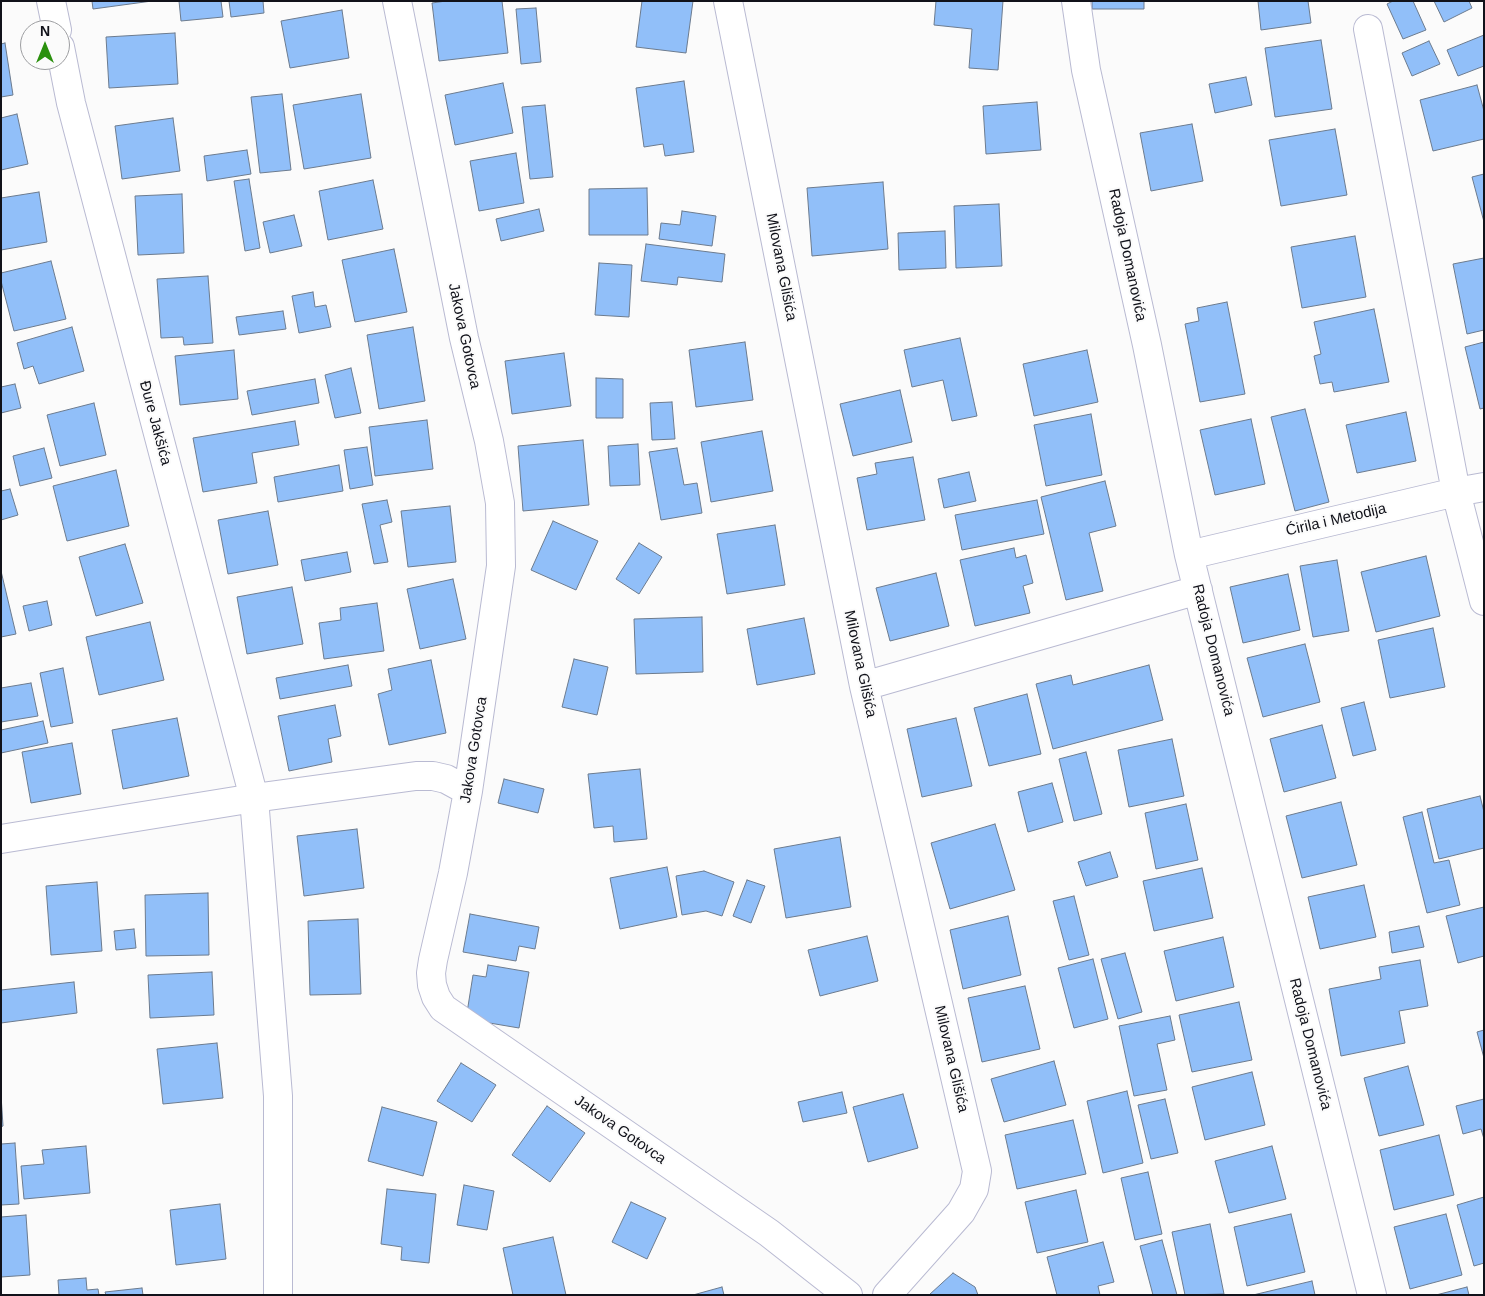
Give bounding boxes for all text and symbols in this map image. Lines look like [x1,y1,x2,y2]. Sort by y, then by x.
north arrow [20,20,70,70]
text: N [40,23,50,39]
street label: Radoja Domanovića [1104,187,1150,323]
street label: Milovana Glišića [762,212,800,322]
street label: Jakova Gotovca [444,282,484,390]
street label: Đure Jakšića [135,379,175,467]
street label: Ćirila i Metodija [1284,500,1388,540]
street label: Radoja Domanovića [1188,582,1238,718]
street label: Milovana Glišića [840,609,880,719]
street label: Jakova Gotovca [457,695,491,805]
street label: Radoja Domanovića [1285,976,1335,1112]
street label: Milovana Glišića [930,1004,972,1114]
street label: Jakova Gotovca [571,1092,669,1168]

